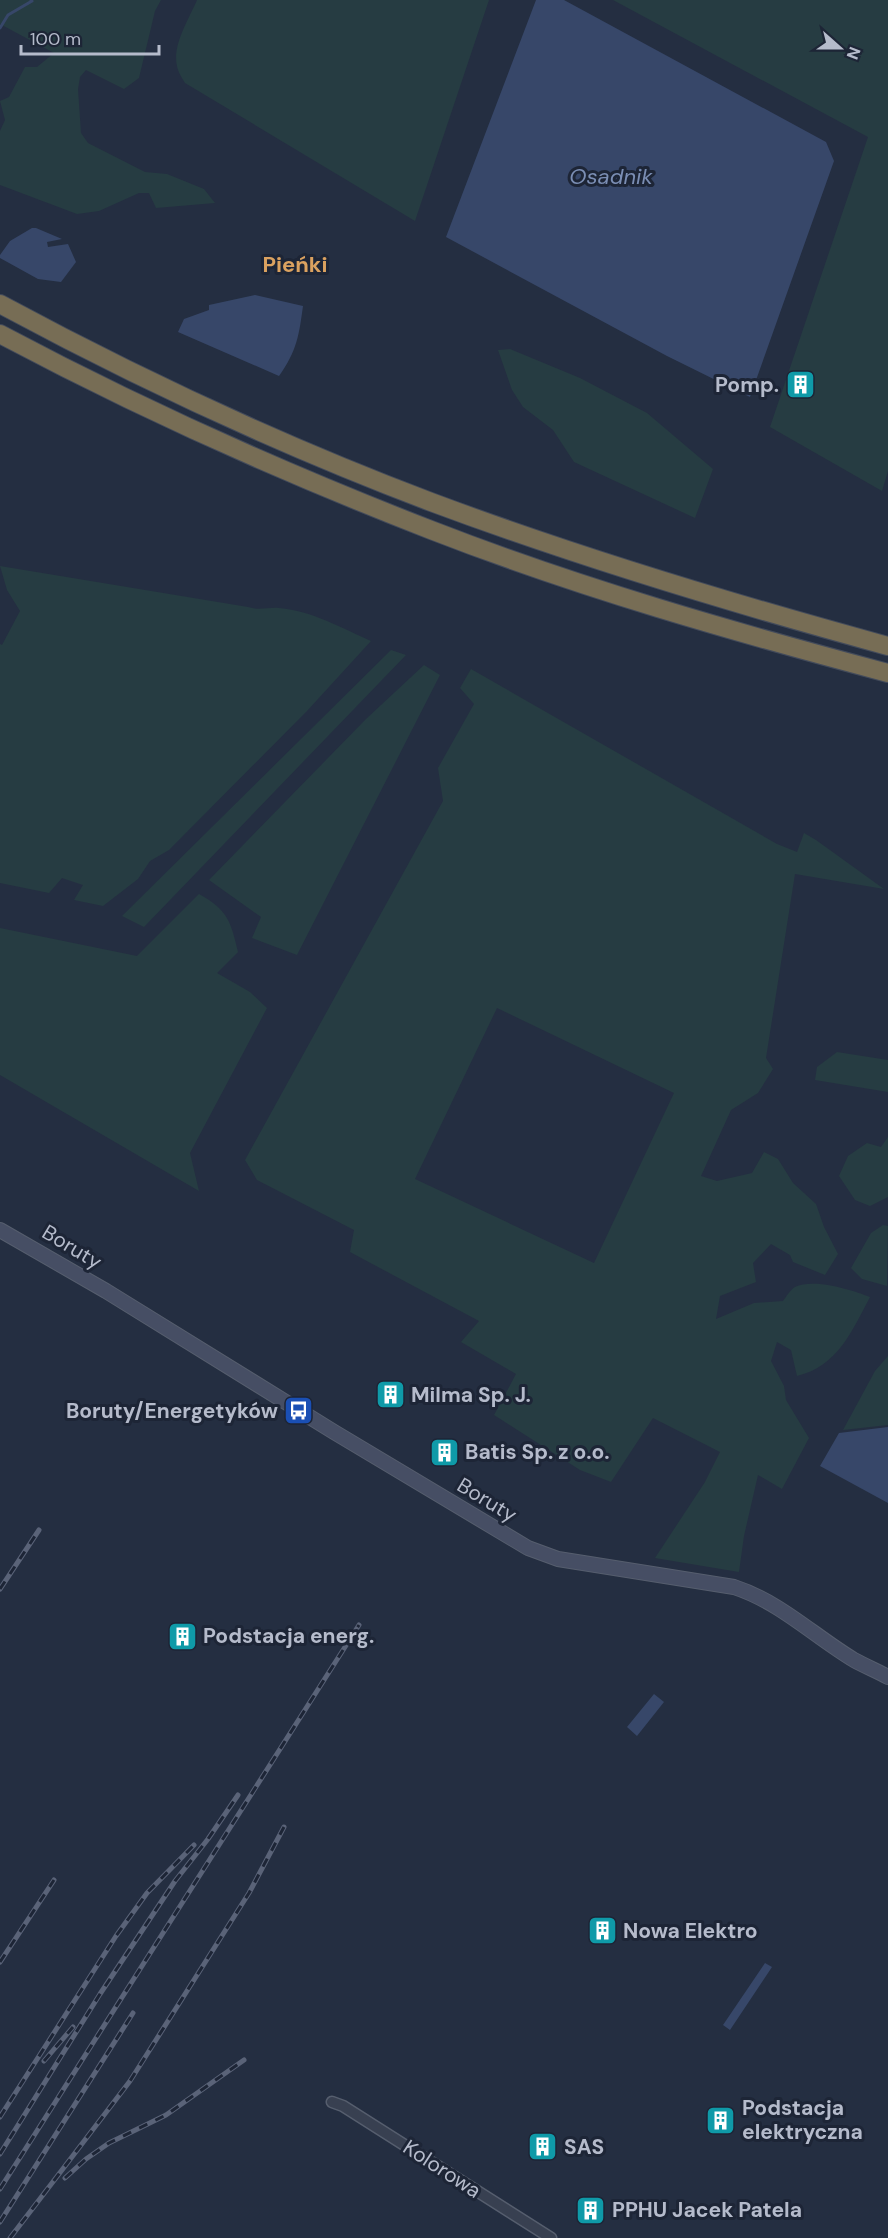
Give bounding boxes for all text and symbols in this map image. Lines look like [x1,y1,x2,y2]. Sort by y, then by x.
scale bar [21,18,159,56]
north arrow [810,18,870,78]
text: 100 m [30,27,81,51]
text: N [842,44,865,62]
water label: Osadnik [569,162,653,191]
district label: Pieńki [262,250,328,279]
building icon: Pomp. [784,369,816,401]
place label: Pomp. [715,371,779,399]
street label: Boruty [37,1218,107,1276]
building icon: Milma Sp. J. [374,1379,406,1411]
place label: Milma Sp. J. [411,1381,531,1409]
bus stop icon: Boruty/Energetyków [283,1395,315,1427]
place label: Boruty/Energetyków [66,1397,278,1425]
building icon: Batis Sp. z o.o. [428,1436,460,1468]
place label: Batis Sp. z o.o. [465,1438,610,1466]
street label: Boruty [452,1471,522,1529]
building icon: Podstacja energ. [166,1620,198,1652]
place label: Podstacja energ. [203,1622,374,1650]
building icon: Nowa Elektro [586,1915,618,1947]
place label: Nowa Elektro [623,1917,758,1945]
place label: Podstacja elektryczna [742,2094,863,2146]
building icon: Podstacja elektryczna [705,2104,737,2136]
building icon: SAS [527,2131,559,2163]
street label: Kolorowa [398,2133,486,2205]
place label: SAS [564,2133,604,2161]
building icon: PPHU Jacek Patela [575,2194,607,2226]
place label: PPHU Jacek Patela [612,2196,802,2224]

